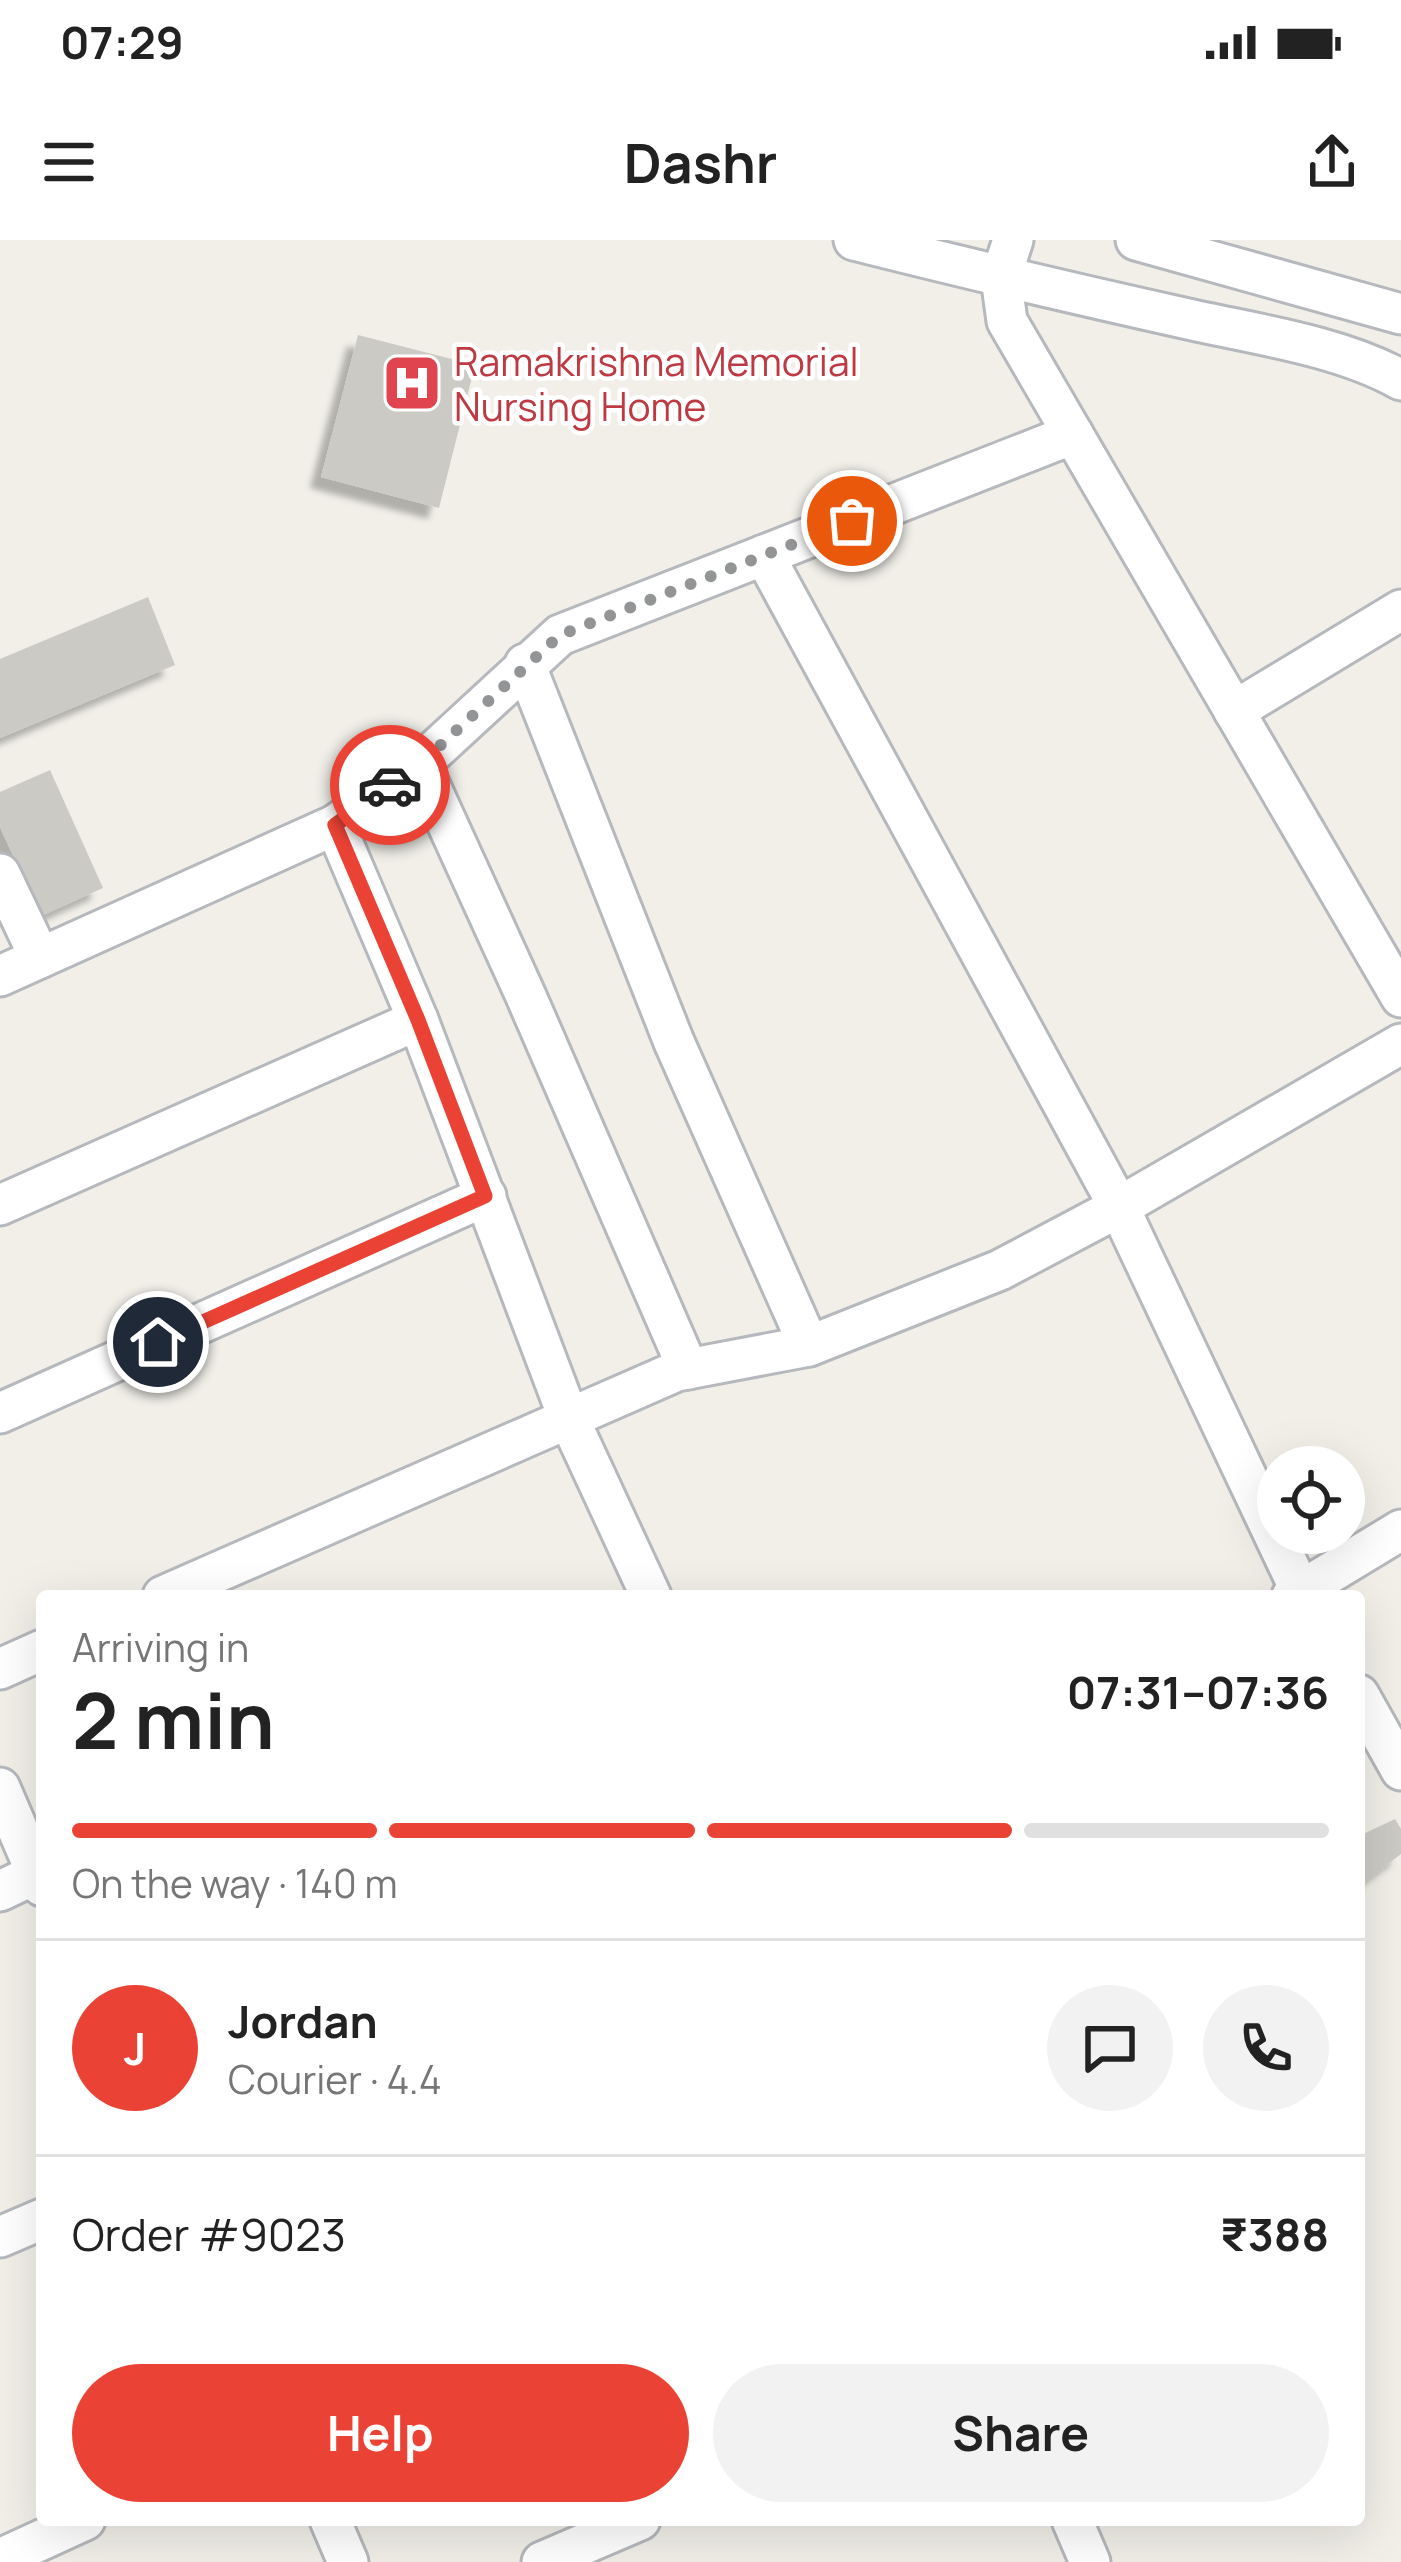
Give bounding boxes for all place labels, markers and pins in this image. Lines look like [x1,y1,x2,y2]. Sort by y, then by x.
place label: Ramakrishna Memorial Nursing Home [454,334,859,433]
hospital icon: Ramakrishna Memorial Nursing Home [381,352,443,414]
pin [801,470,903,572]
pin [107,1291,209,1393]

